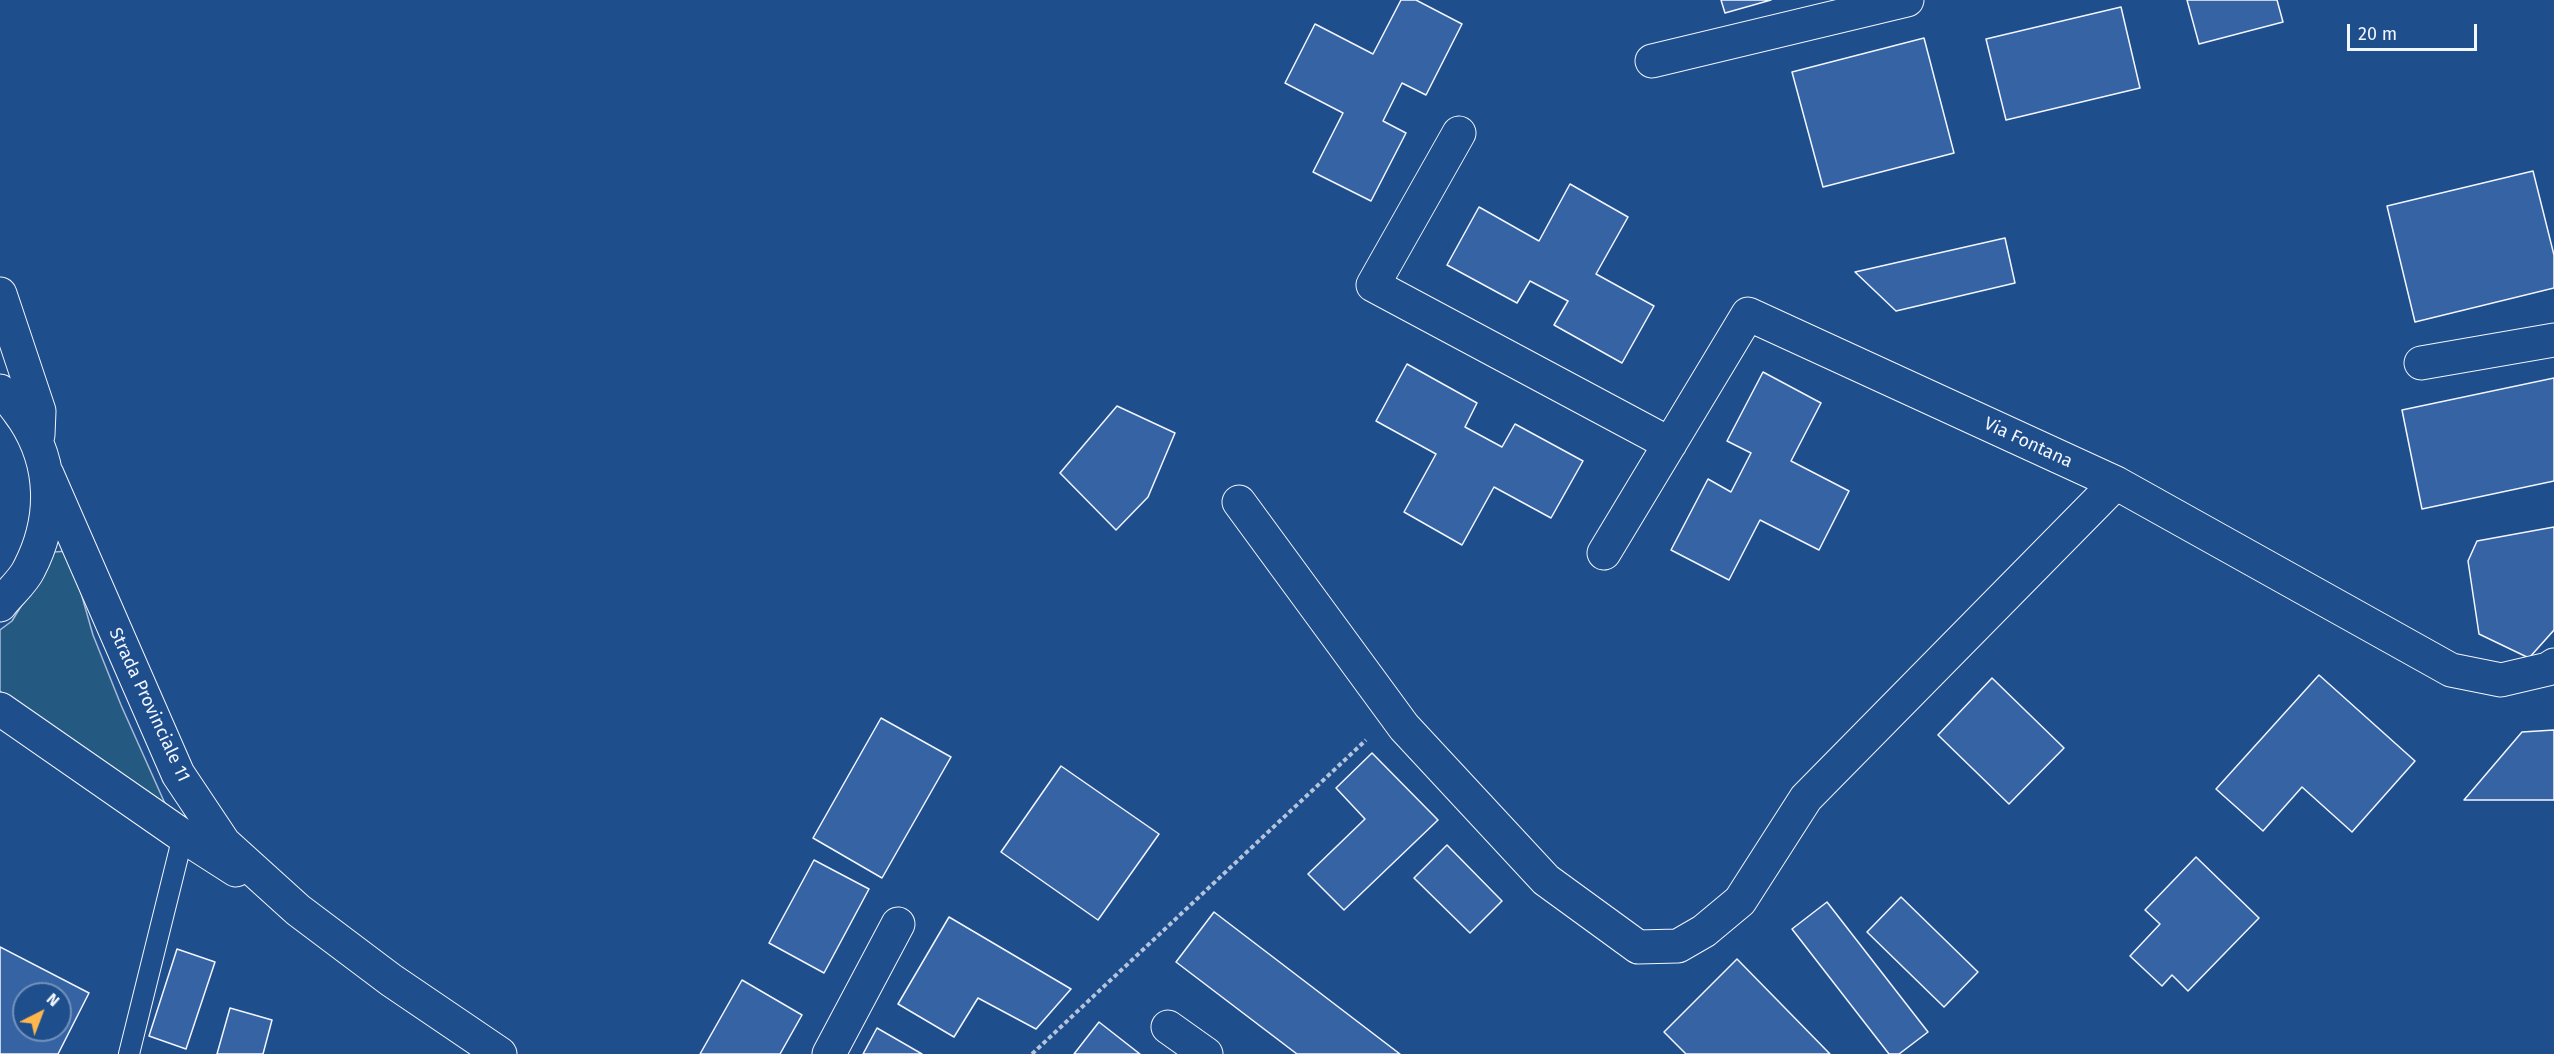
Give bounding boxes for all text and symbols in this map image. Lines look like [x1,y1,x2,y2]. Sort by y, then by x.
scale bar [2350,12,2480,50]
text: 20 m [2358,23,2397,45]
street label: Via Fontana [1980,413,2076,473]
street label: Strada Provinciale 11 [104,625,194,785]
north arrow [12,982,72,1042]
text: N [43,989,63,1010]

